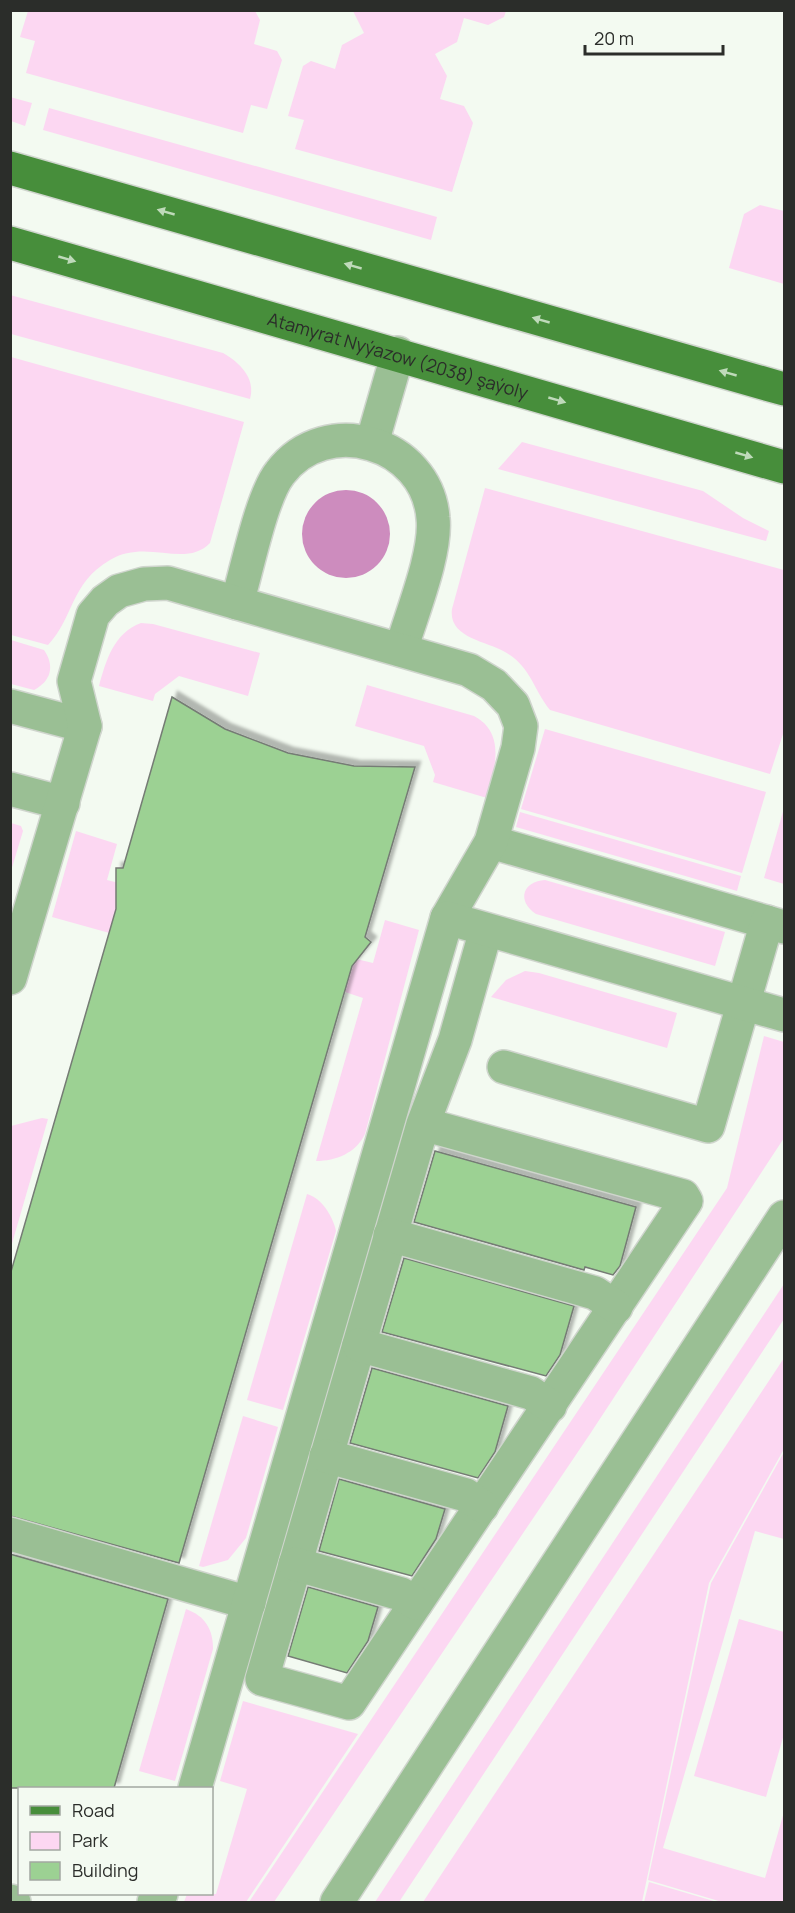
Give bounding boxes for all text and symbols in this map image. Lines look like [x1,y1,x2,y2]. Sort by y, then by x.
scale bar [585,18,723,56]
text: 20 m [594,26,634,50]
one-way arrow [157,207,175,216]
one-way arrow [58,255,76,264]
one-way arrow [344,261,362,270]
street label: Atamyrat Nyýazow (2038) şaýoly [265,306,532,405]
one-way arrow [532,314,550,324]
one-way arrow [719,368,737,377]
one-way arrow [548,396,566,405]
one-way arrow [735,451,753,460]
legend [18,1787,213,1895]
text: Road [72,1798,115,1822]
text: Park [72,1828,109,1852]
text: Building [72,1858,138,1882]

